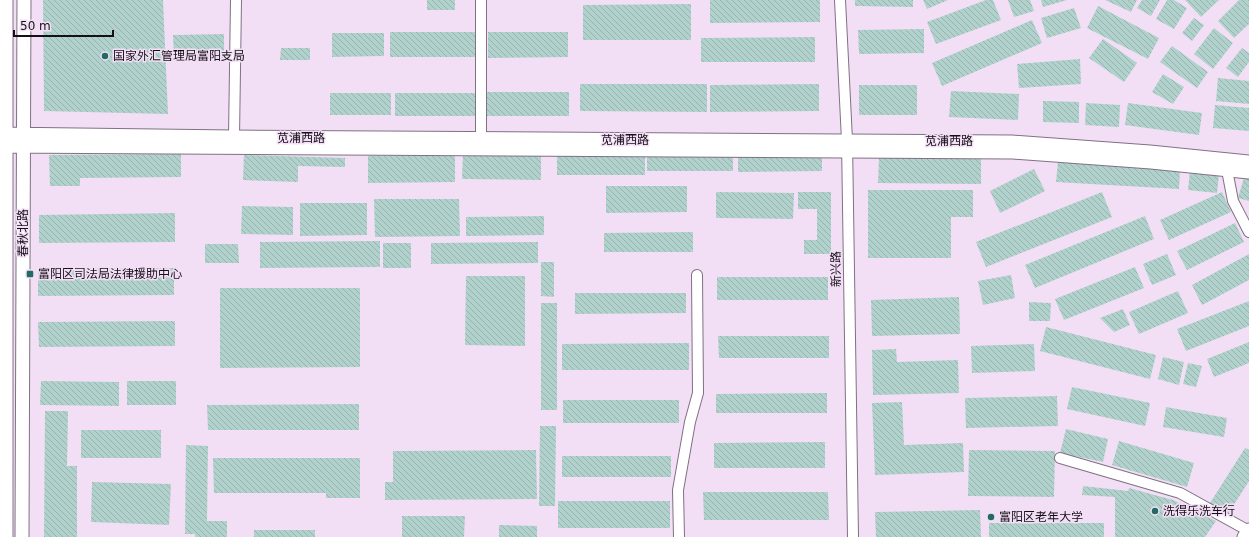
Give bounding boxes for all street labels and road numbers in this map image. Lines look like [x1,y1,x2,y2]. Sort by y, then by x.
street label: 苋浦西路 [277,131,325,145]
street label: 苋浦西路 [601,133,649,147]
street label: 苋浦西路 [925,134,973,148]
street label: 春秋北路 [16,209,30,257]
street label: 新兴路 [829,251,843,287]

